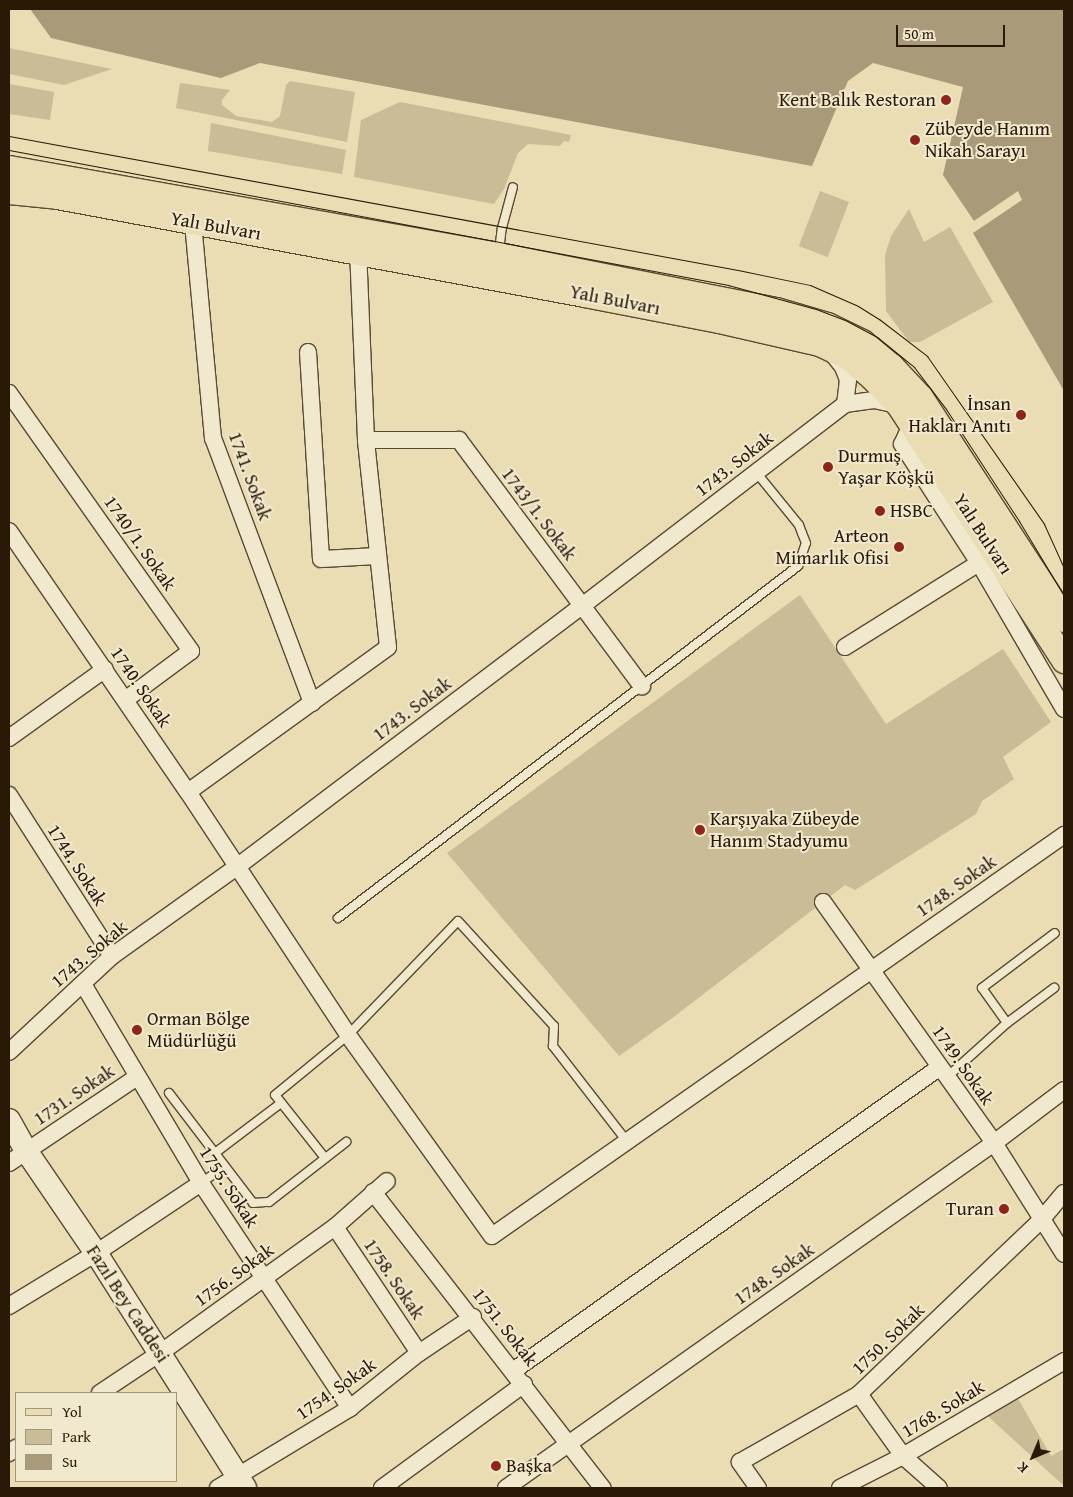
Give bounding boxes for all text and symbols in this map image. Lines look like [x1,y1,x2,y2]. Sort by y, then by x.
scale bar [898,15,1007,47]
text: 50 m [904,23,934,44]
place label: Kent Balık Restoran [779,89,936,111]
marker: Kent Balık Restoran [940,94,952,106]
place label: Zübeyde Hanım Nikah Sarayı [925,118,1050,162]
marker: Zübeyde Hanım Nikah Sarayı [909,134,921,146]
street label: Yalı Bulvarı [169,207,263,245]
street label: Yalı Bulvarı [568,280,662,320]
place label: İnsan Hakları Anıtı [909,393,1011,437]
marker: İnsan Hakları Anıtı [1015,409,1027,421]
street label: 1743. Sokak [690,427,778,501]
street label: 1741. Sokak [223,429,277,523]
place label: Durmuş Yaşar Köşkü [838,445,934,489]
marker: Durmuş Yaşar Köşkü [822,461,834,473]
street label: 1743/1. Sokak [497,463,581,565]
street label: Yalı Bulvarı [948,489,1018,579]
street label: 1740/1. Sokak [99,491,181,595]
place label: HSBC [890,500,933,522]
marker: HSBC [874,505,886,517]
place label: Arteon Mimarlık Ofisi [775,525,889,569]
marker: Arteon Mimarlık Ofisi [893,541,905,553]
street label: 1740. Sokak [106,642,176,732]
street label: 1743. Sokak [368,672,456,746]
place label: Karşıyaka Zübeyde Hanım Stadyumu [710,808,860,852]
street label: 1744. Sokak [42,820,112,910]
marker: Karşıyaka Zübeyde Hanım Stadyumu [694,824,706,836]
street label: 1748. Sokak [912,850,1000,922]
street label: 1743. Sokak [46,915,132,993]
place label: Orman Bölge Müdürlüğü [147,1008,250,1052]
street label: 1749. Sokak [927,1021,999,1109]
marker: Orman Bölge Müdürlüğü [131,1024,143,1036]
street label: 1731. Sokak [29,1060,119,1130]
street label: 1755. Sokak [194,1142,264,1232]
place label: Turan [946,1198,994,1220]
marker: Turan [998,1203,1010,1215]
street label: 1758. Sokak [359,1234,429,1324]
street label: 1748. Sokak [730,1238,818,1310]
street label: 1756. Sokak [190,1239,278,1311]
street label: Fazıl Bey Caddesi [82,1241,174,1367]
street label: 1751. Sokak [468,1283,542,1371]
street label: 1750. Sokak [847,1299,929,1379]
street label: 1754. Sokak [292,1353,380,1425]
street label: 1768. Sokak [897,1375,989,1443]
legend [15,1392,178,1482]
text: Yol [62,1401,82,1422]
text: Park [62,1426,91,1447]
north arrow [1008,1432,1058,1482]
text: Su [62,1451,77,1472]
place label: Başka [506,1455,552,1477]
text: K [1012,1457,1033,1478]
marker: Başka [490,1460,502,1472]

